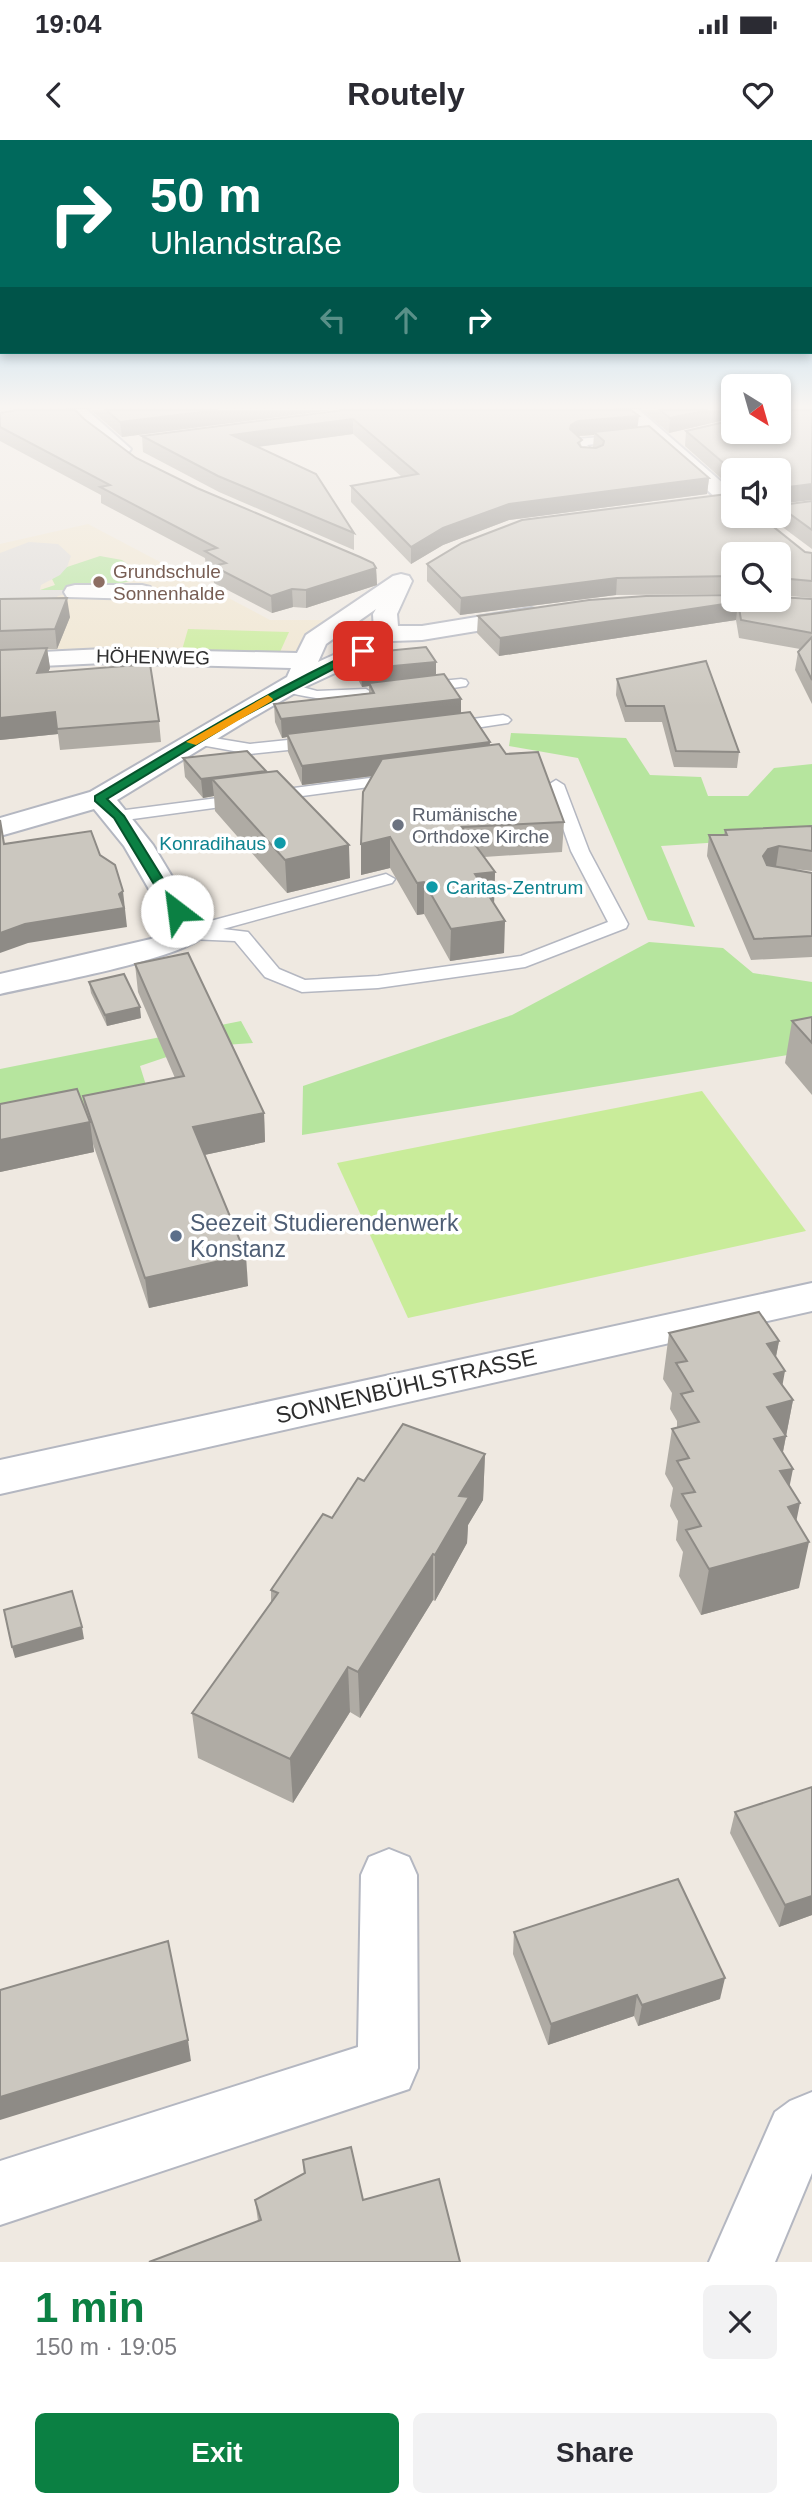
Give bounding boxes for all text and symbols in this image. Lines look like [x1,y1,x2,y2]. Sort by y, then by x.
text: 19:04 [35,9,102,39]
icon: back [35,76,73,114]
text: Routely [347,76,465,112]
icon: heart [739,76,777,114]
icon: right [35,168,126,259]
text: 50 m [150,168,262,222]
text: Uhlandstraße [150,225,342,261]
icon: left [314,301,352,339]
icon: ahead [387,301,425,339]
icon: right [460,301,498,339]
north arrow [721,374,791,444]
map controls [721,374,791,612]
button: sound [721,458,791,528]
button: search [721,542,791,612]
place label: Grundschule Sonnenhalde [113,561,225,604]
marker: Grundschule Sonnenhalde [91,574,107,590]
pin [333,621,393,681]
icon: arrive [344,632,382,670]
street label: HÖHENWEG [96,646,210,668]
place label: Rumänische Orthdoxe Kirche [412,804,549,847]
marker: Rumänische Orthdoxe Kirche [390,817,406,833]
place label: Konradihaus [159,833,266,854]
marker: Konradihaus [272,835,288,851]
position arrow [140,874,214,948]
place label: Caritas-Zentrum [446,877,583,898]
marker: Caritas-Zentrum [424,879,440,895]
place label: Seezeit Studierendenwerk Konstanz [190,1210,459,1262]
marker: Seezeit Studierendenwerk Konstanz [168,1228,184,1244]
street label: SONNENBÜHLSTRASSE [273,1343,539,1429]
text: 1 min [35,2284,145,2331]
button: close [703,2285,777,2359]
text: 150 m · 19:05 [35,2334,177,2360]
button: Exit [35,2413,399,2493]
button: Share [413,2413,777,2493]

